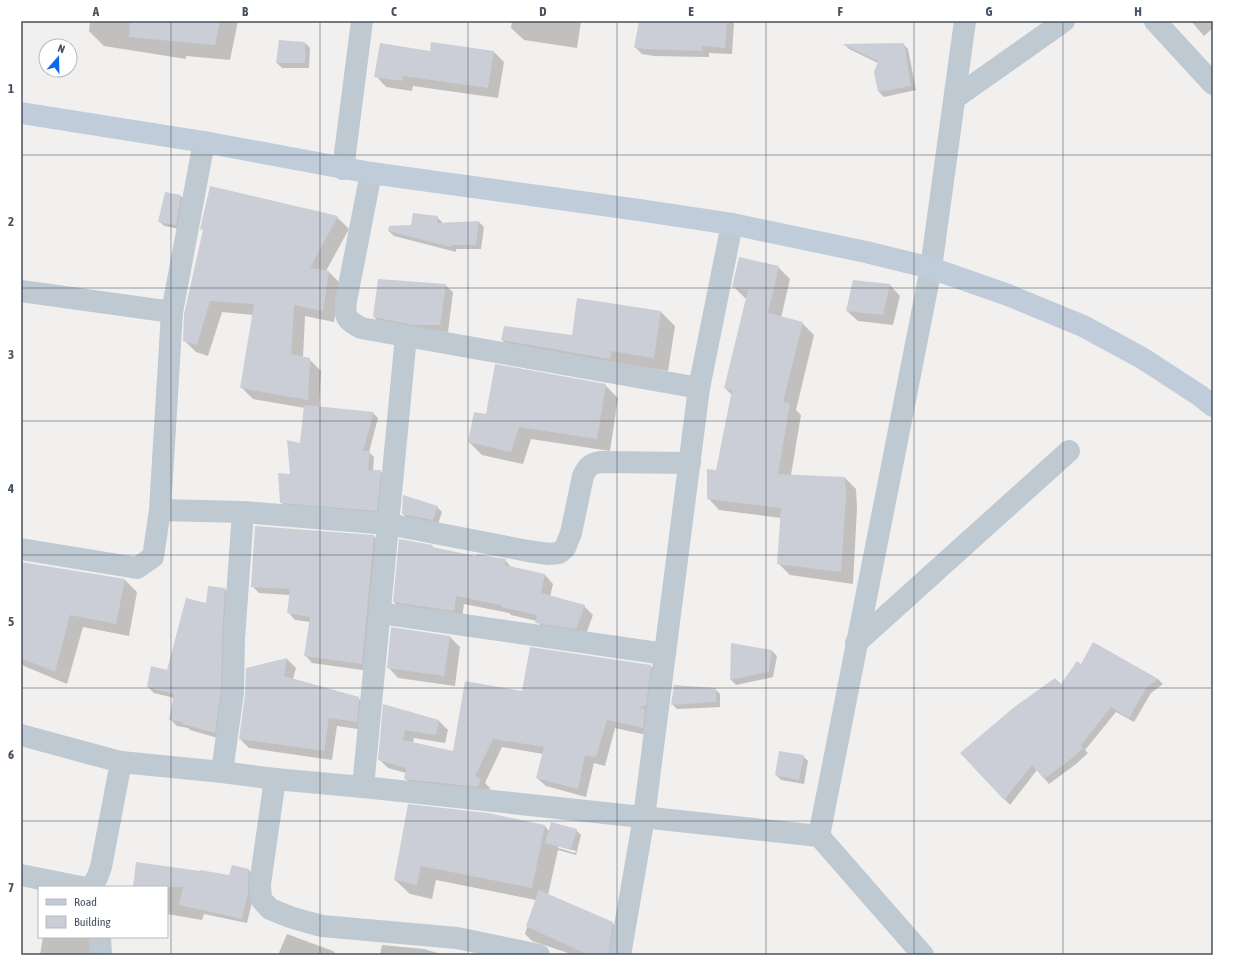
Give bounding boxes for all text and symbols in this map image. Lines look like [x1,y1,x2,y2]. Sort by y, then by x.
text: A [92,4,100,19]
text: B [242,4,249,19]
text: C [391,4,397,19]
text: D [539,4,547,19]
text: E [688,4,694,19]
text: F [837,4,843,19]
text: G [986,4,993,19]
text: H [1134,4,1142,19]
north arrow [38,38,78,78]
text: N [56,42,67,55]
text: 1 [8,81,14,96]
text: 2 [8,214,14,229]
text: 3 [8,347,14,362]
text: 4 [7,481,14,496]
text: 5 [8,614,14,629]
text: 6 [8,747,14,762]
text: 7 [8,880,14,895]
legend [38,886,168,938]
text: Road [74,895,97,909]
text: Building [74,915,112,929]

